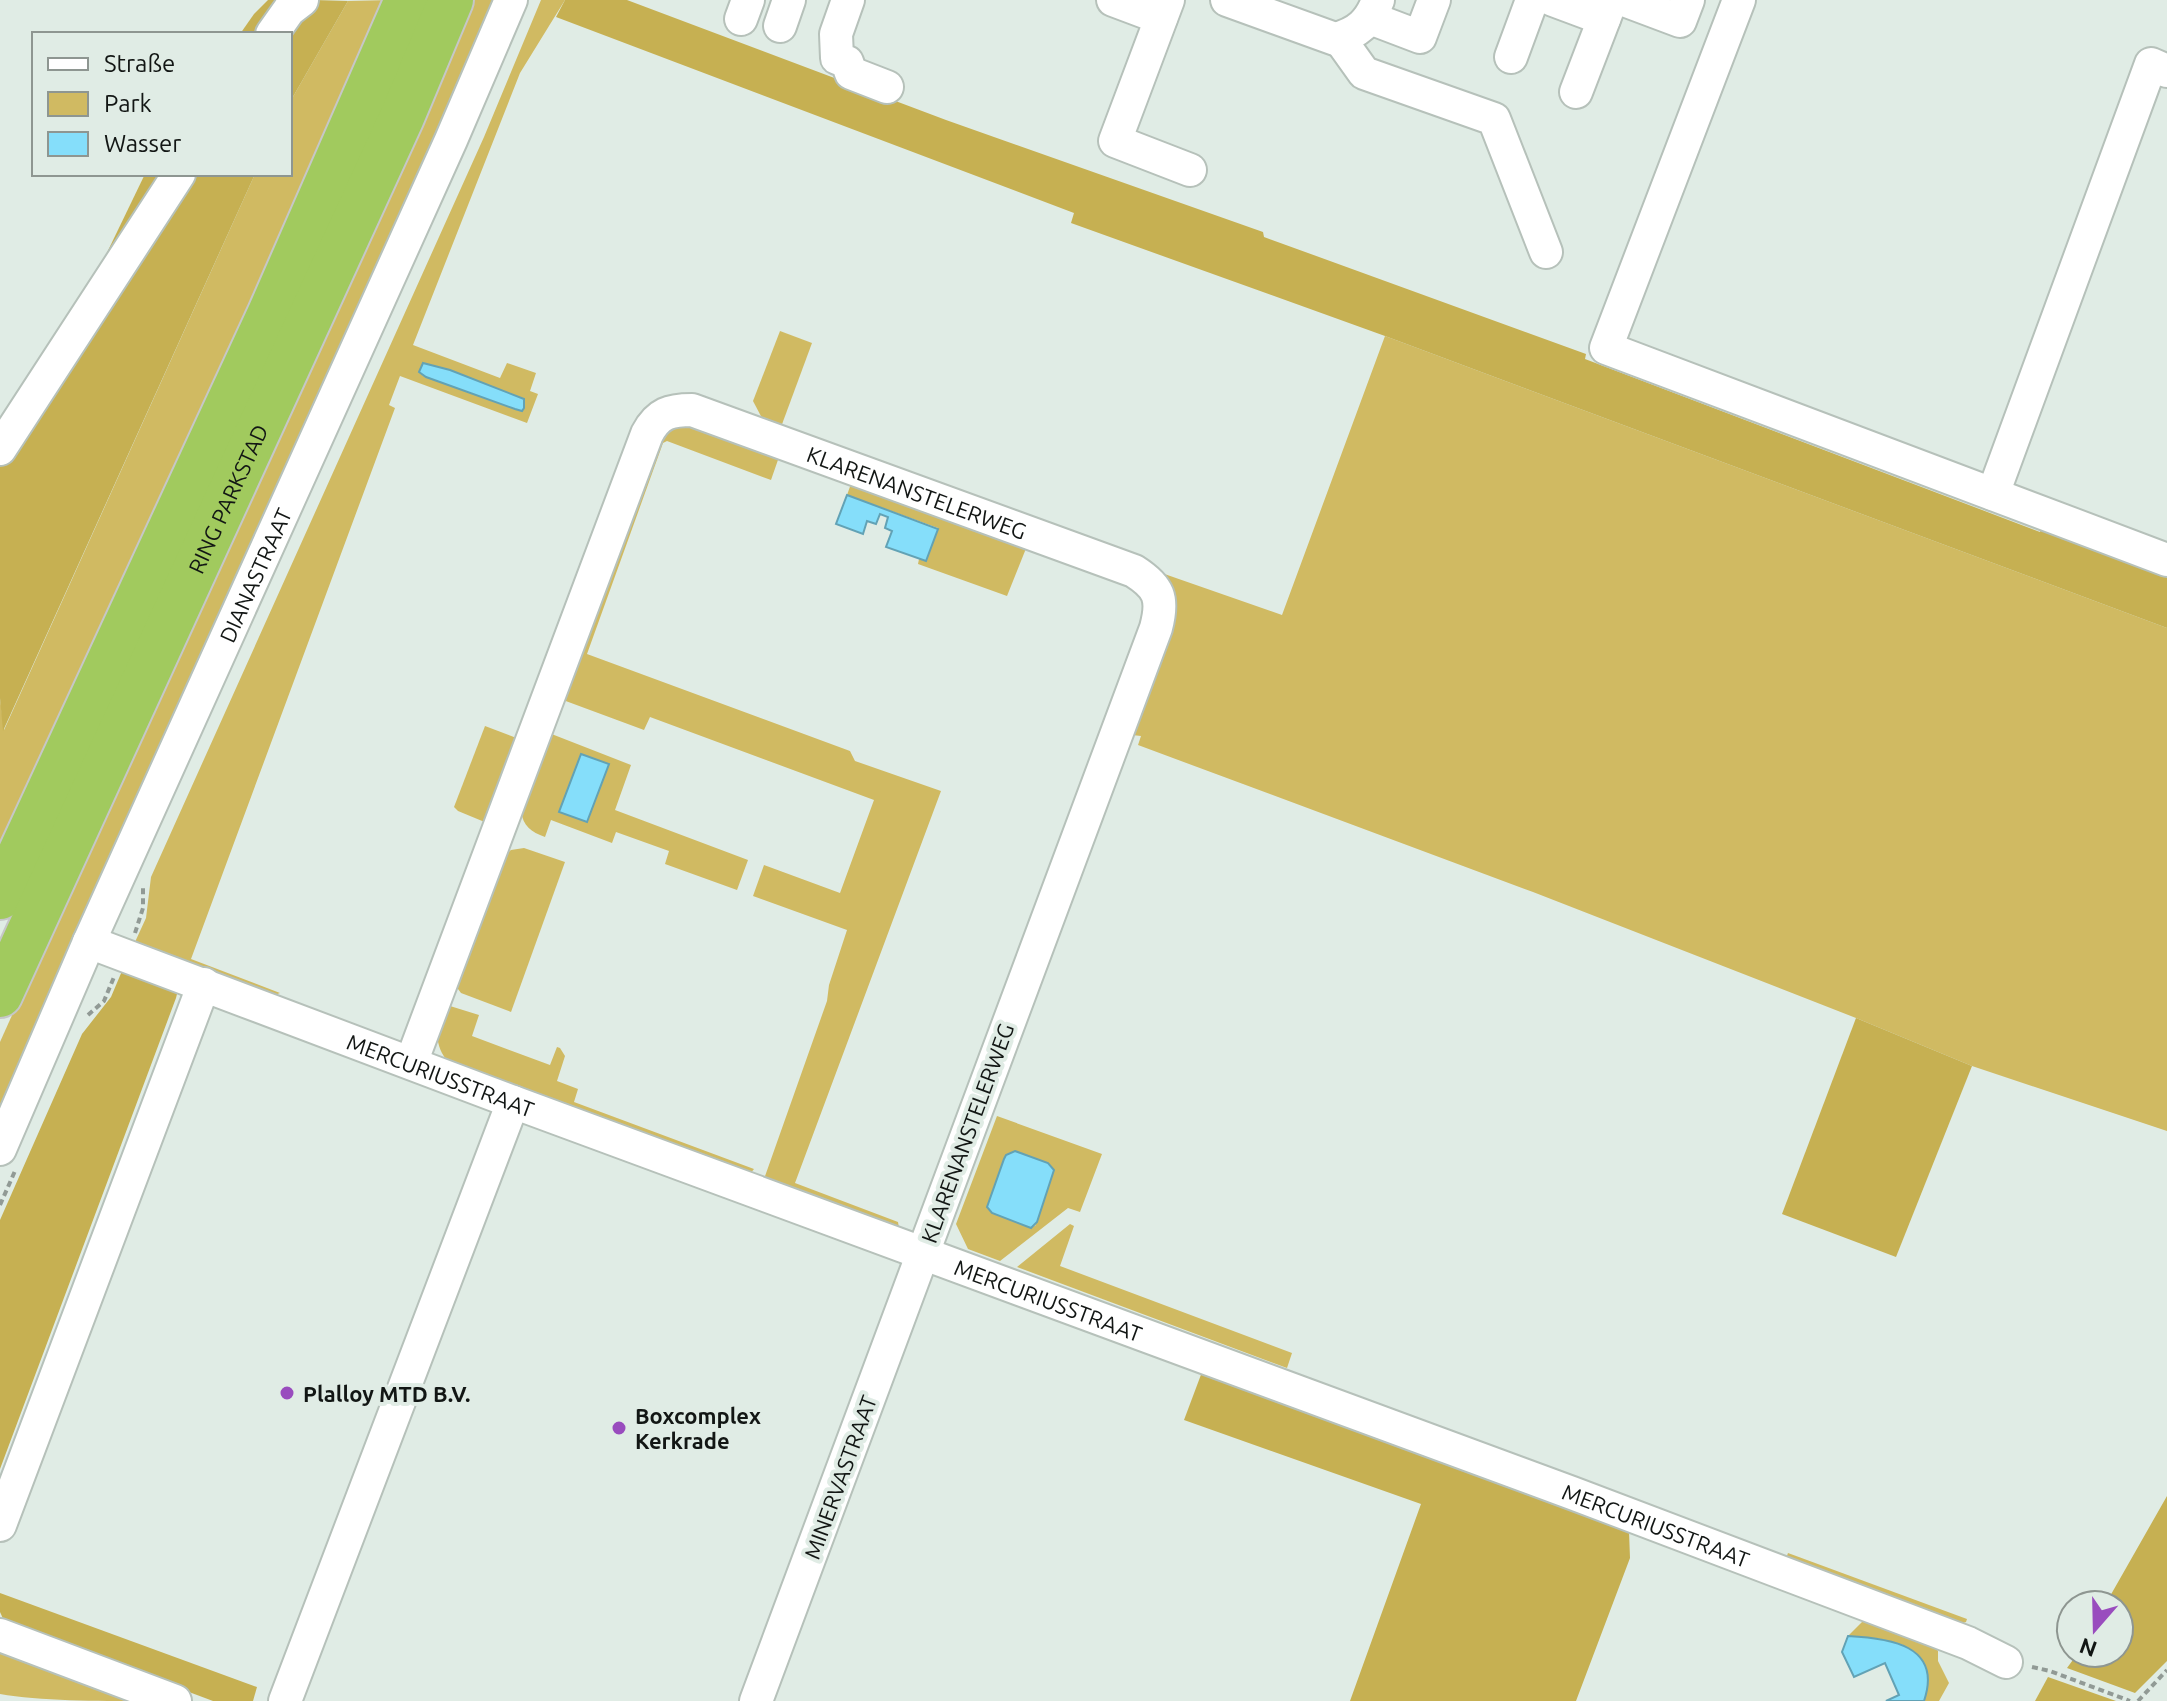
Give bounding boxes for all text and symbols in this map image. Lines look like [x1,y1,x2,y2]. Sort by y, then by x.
legend [32,32,292,176]
text: Straße [104,50,175,77]
text: Park [104,90,152,117]
text: Wasser [104,130,181,157]
street label: RING PARKSTAD [182,420,272,577]
street label: KLARENANSTELERWEG [804,441,1030,543]
street label: DIANASTRAAT [214,504,296,646]
street label: KLARENANSTELERWEG [916,1020,1018,1246]
street label: MERCURIUSSTRAAT [344,1028,538,1121]
street label: MERCURIUSSTRAAT [951,1254,1146,1346]
place label: Plalloy MTD B.V. [303,1381,470,1406]
marker: Plalloy MTD B.V. [278,1384,296,1402]
street label: MINERVASTRAAT [799,1392,881,1562]
place label: Boxcomplex Kerkrade [635,1403,761,1453]
marker: Boxcomplex Kerkrade [610,1419,628,1437]
street label: MERCURIUSSTRAAT [1559,1478,1753,1572]
north arrow [2055,1589,2135,1669]
text: N [2076,1634,2100,1663]

